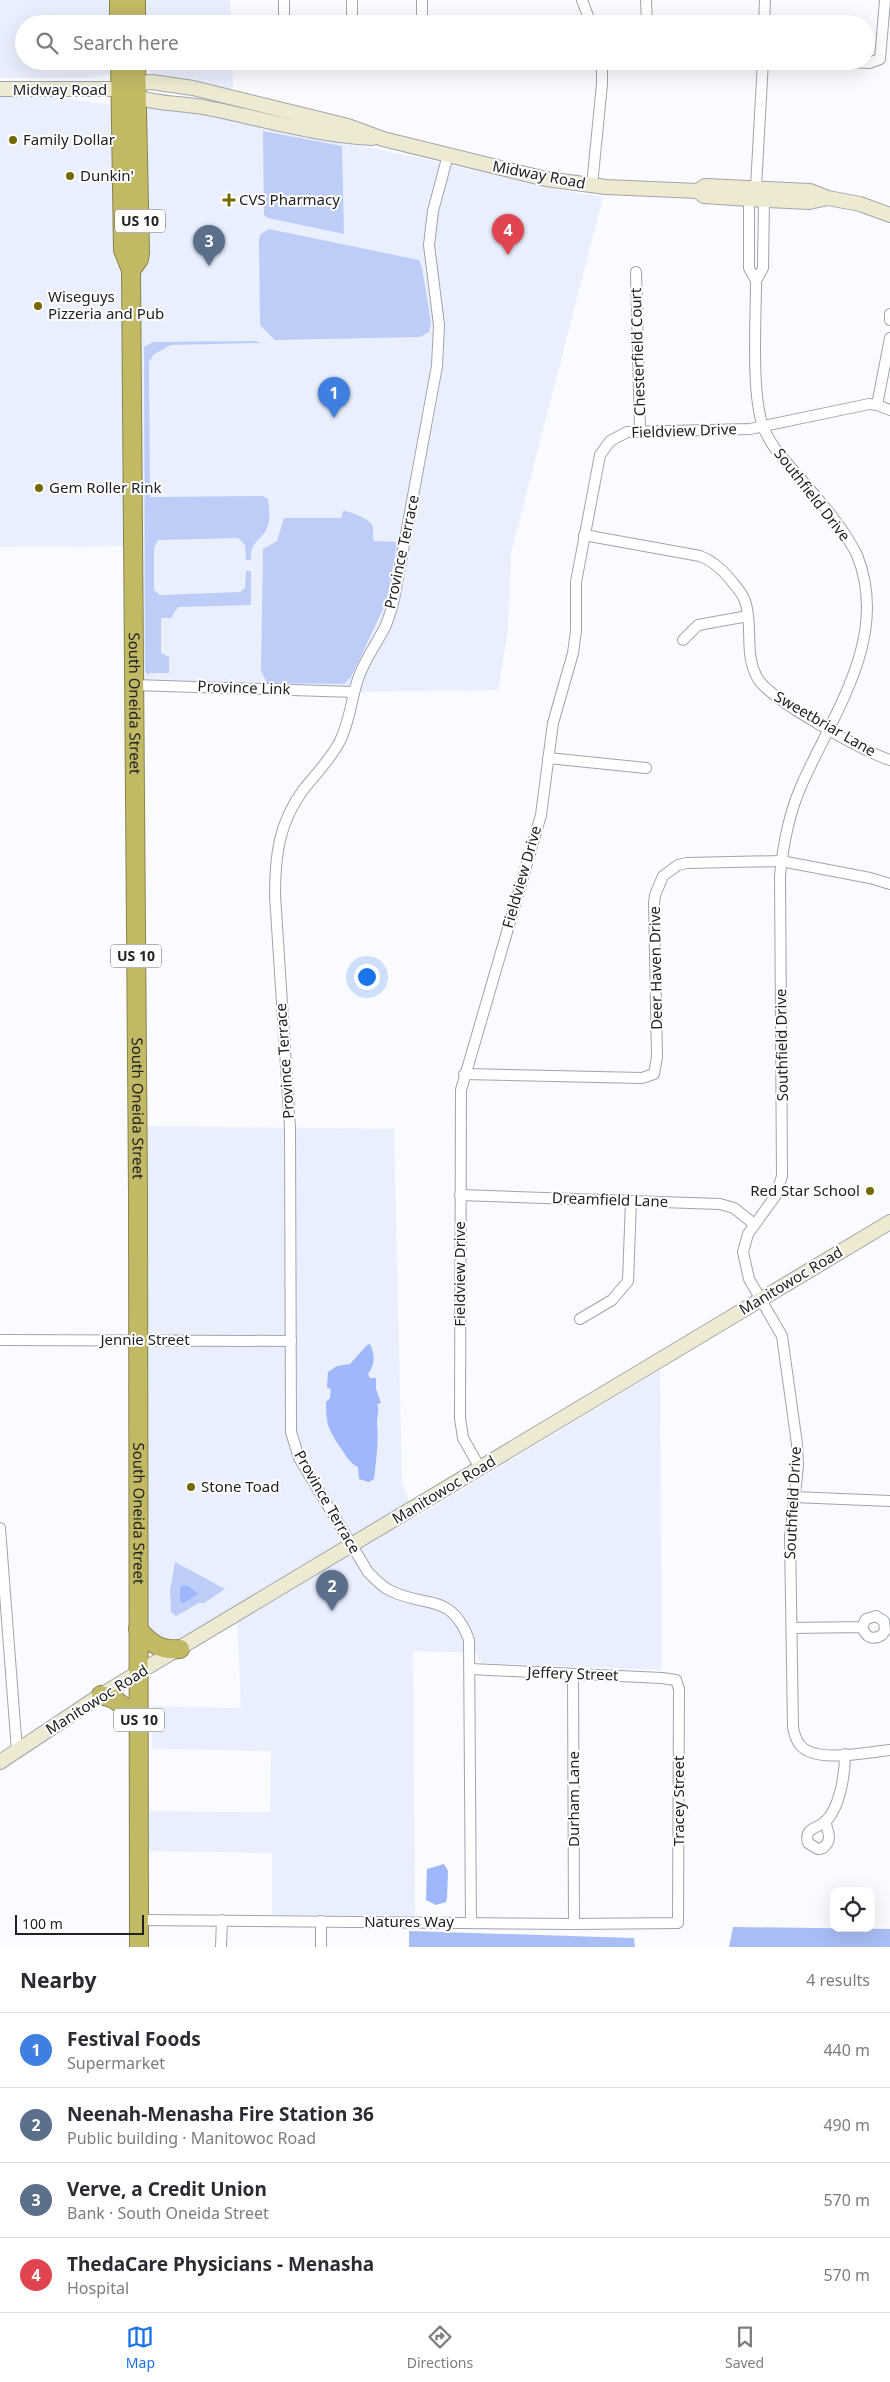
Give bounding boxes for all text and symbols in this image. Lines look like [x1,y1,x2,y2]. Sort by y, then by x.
search box [15,15,875,70]
icon: search [33,29,61,57]
text: Search here [73,30,179,56]
street label: Midway Road [13,79,107,99]
place label: Family Dollar [23,129,115,149]
marker: Family Dollar [7,134,19,146]
street label: Midway Road [491,155,587,193]
place label: Dunkin' [80,165,134,185]
marker: Dunkin' [64,170,76,182]
place label: CVS Pharmacy [239,189,340,209]
marker: CVS Pharmacy [223,194,235,206]
road number: US 10 [115,210,165,232]
pin: 4 [492,214,524,255]
pin: 3 [193,225,225,266]
place label: Wiseguys Pizzeria and Pub [48,286,164,323]
street label: Chesterfield Court [625,287,649,417]
marker: Wiseguys Pizzeria and Pub [32,300,44,312]
pin: 1 [318,377,350,418]
street label: Fieldview Drive [631,418,737,442]
street label: Southfield Drive [770,444,855,545]
place label: Gem Roller Rink [49,477,162,497]
marker: Gem Roller Rink [33,482,45,494]
street label: Province Terrace [379,493,423,611]
street label: South Oneida Street [125,632,146,775]
street label: Province Link [197,675,291,699]
street label: Sweetbriar Lane [771,686,880,760]
street label: Fieldview Drive [497,823,545,930]
street label: Deer Haven Drive [644,906,666,1030]
road number: US 10 [111,944,161,968]
your location [354,964,380,990]
street label: Southfield Drive [770,988,792,1102]
street label: Province Terrace [270,1003,298,1120]
street label: South Oneida Street [128,1037,149,1180]
place label: Red Star School [750,1180,860,1200]
marker: Red Star School [864,1185,876,1197]
street label: Dreamfield Lane [552,1187,668,1211]
street label: Fieldview Drive [449,1221,469,1327]
street label: Manitowoc Road [735,1241,846,1319]
street label: Jennie Street [98,1329,190,1349]
street label: South Oneida Street [129,1442,150,1585]
street label: Province Terrace [290,1446,366,1557]
street label: Southfield Drive [779,1446,805,1560]
street label: Manitowoc Road [388,1450,499,1528]
place label: Stone Toad [201,1476,279,1496]
marker: Stone Toad [185,1481,197,1493]
pin: 2 [316,1570,348,1611]
street label: Manitowoc Road [41,1660,152,1739]
street label: Jeffery Street [525,1661,619,1685]
road number: US 10 [114,1708,164,1732]
street label: Durham Lane [563,1751,583,1847]
street label: Tracey Street [668,1755,688,1846]
map controls [830,1887,875,1932]
button: locate [830,1887,875,1932]
street label: Natures Way [364,1911,454,1931]
scale bar [15,1912,144,1935]
text: 100 m [22,1914,63,1933]
text: Nearby [20,1966,96,1994]
text: 4 results [806,1969,870,1991]
text: Festival Foods [67,2026,201,2052]
text: 1 [31,2039,41,2061]
text: 440 m [823,2039,870,2061]
text: Supermarket [67,2052,165,2074]
text: Neenah-Menasha Fire Station 36 [67,2101,374,2127]
text: 2 [31,2114,41,2136]
text: 490 m [823,2114,870,2136]
text: Public building · Manitowoc Road [67,2127,316,2149]
text: Verve, a Credit Union [67,2176,267,2202]
text: 3 [31,2189,41,2211]
text: 570 m [823,2189,870,2211]
text: Bank · South Oneida Street [67,2202,269,2224]
text: ThedaCare Physicians - Menasha [67,2251,374,2277]
text: 4 [31,2264,41,2286]
text: 570 m [823,2264,870,2286]
text: Hospital [67,2277,129,2299]
tab: Map [126,2323,155,2372]
tab: Directions [407,2323,473,2372]
tab: Saved [725,2323,764,2372]

